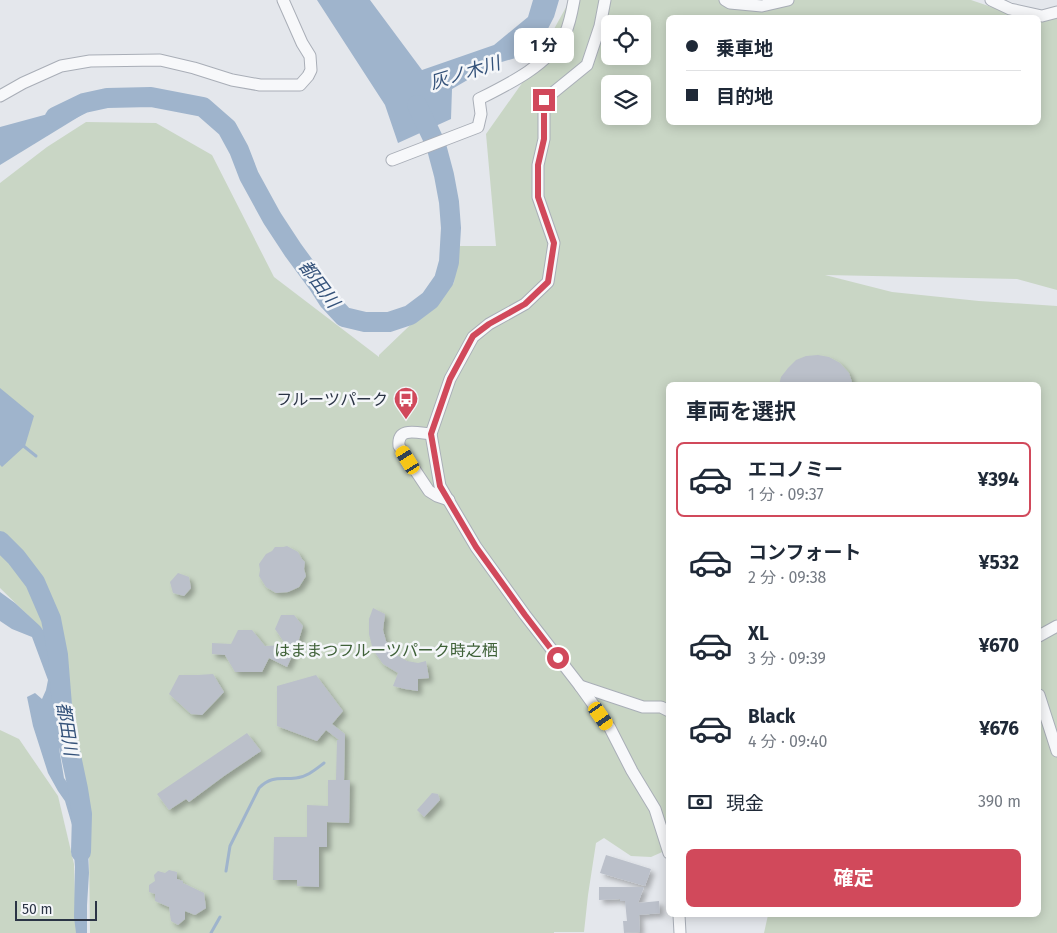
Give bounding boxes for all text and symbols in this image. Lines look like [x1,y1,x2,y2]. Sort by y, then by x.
map controls [601,15,651,125]
button: locate [601,15,651,65]
callout: 1 分 [514,28,574,62]
text: 1 分 [530,36,558,55]
text: 乗車地 [716,37,773,60]
water label: 灰ノ木川 [427,51,505,94]
button: layers [601,75,651,125]
text: 目的地 [716,85,773,108]
route end [533,89,555,111]
water label: 都田川 [294,256,345,314]
bus stop icon: フルーツパーク [393,386,419,420]
place label: フルーツパーク [276,390,388,409]
text: 車両を選択 [686,398,796,425]
car [393,443,422,477]
icon: car [688,457,733,502]
text: エコノミー [748,458,843,481]
text: ¥394 [978,468,1019,491]
text: 1 分 · 09:37 [748,485,824,504]
icon: car [688,540,733,585]
text: コンフォート [748,541,861,564]
text: ¥532 [979,551,1019,574]
text: 2 分 · 09:38 [748,568,826,587]
text: XL [748,622,769,645]
icon: car [688,623,733,668]
text: ¥670 [979,634,1019,657]
park label: はままつフルーツパーク時之栖 [274,641,498,660]
route start [547,647,569,669]
text: 3 分 · 09:39 [748,649,826,668]
car [586,699,615,733]
water label: 都田川 [52,701,82,759]
text: Black [748,705,795,728]
icon: car [688,706,733,751]
text: ¥676 [979,717,1019,740]
text: 4 分 · 09:40 [748,732,827,751]
icon: cash [686,788,714,816]
text: 現金 [726,792,764,815]
text: 390 m [978,792,1021,811]
button: 確定 [686,849,1021,907]
scale bar [15,898,98,921]
text: 50 m [22,901,53,918]

